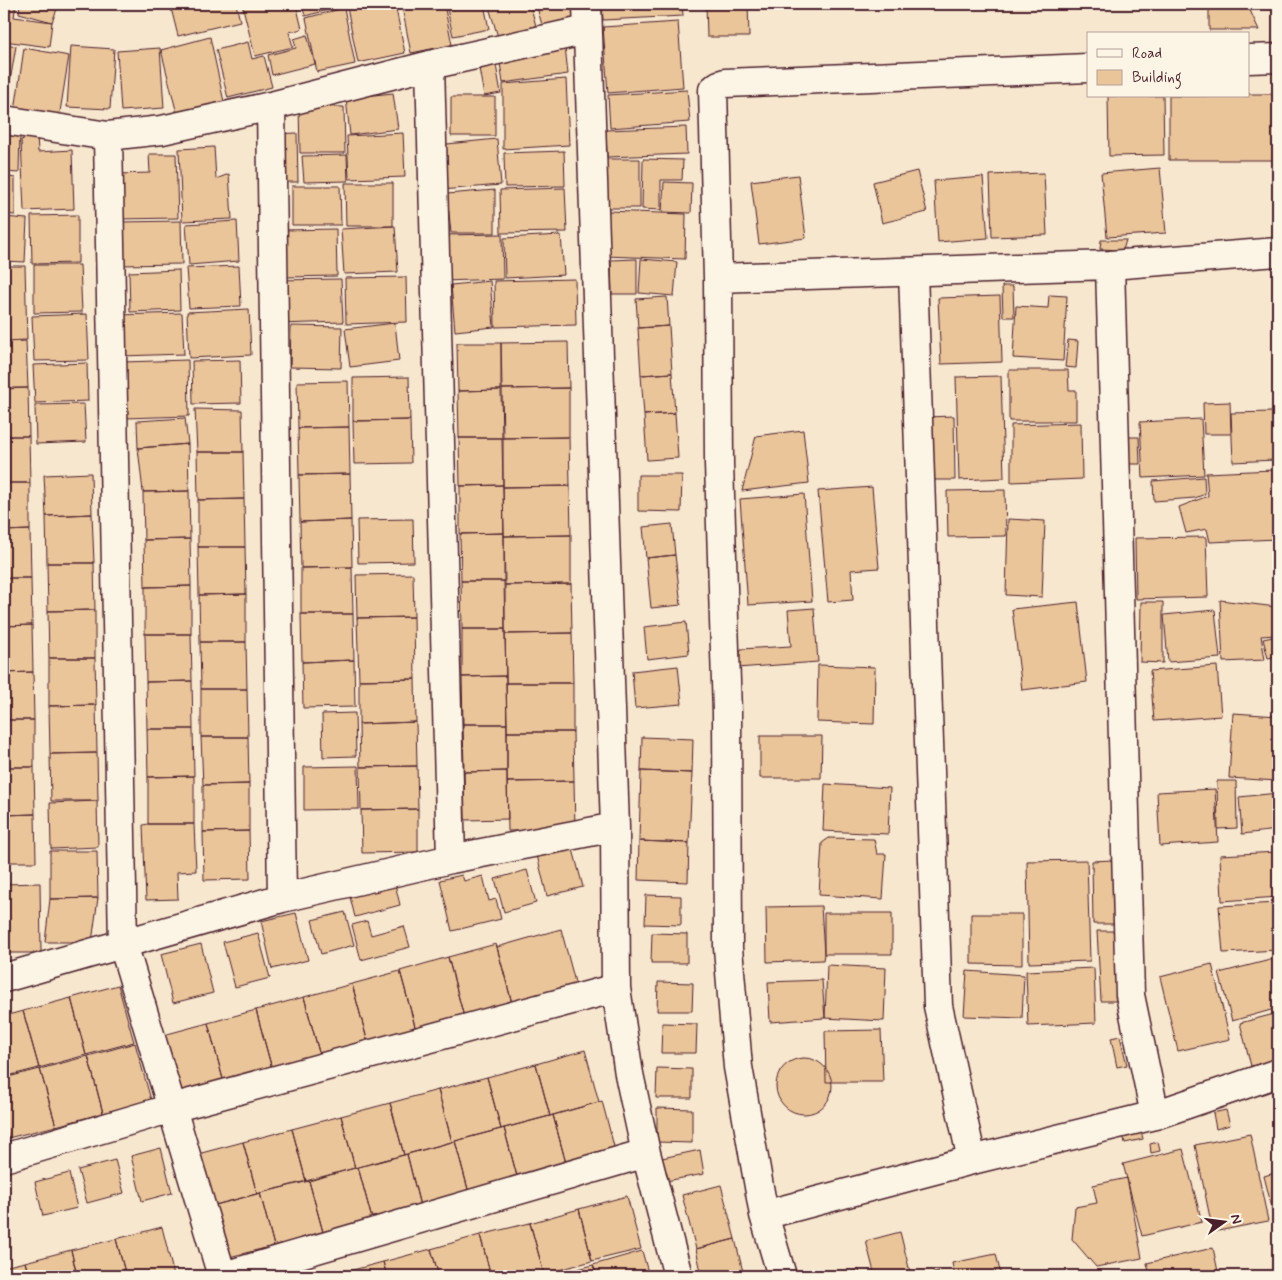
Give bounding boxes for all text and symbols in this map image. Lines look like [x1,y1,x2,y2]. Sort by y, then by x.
legend [1087,32,1250,98]
text: Road [1132,44,1162,64]
text: Building [1132,68,1182,89]
north arrow [1200,1198,1250,1248]
text: N [1226,1212,1246,1226]

